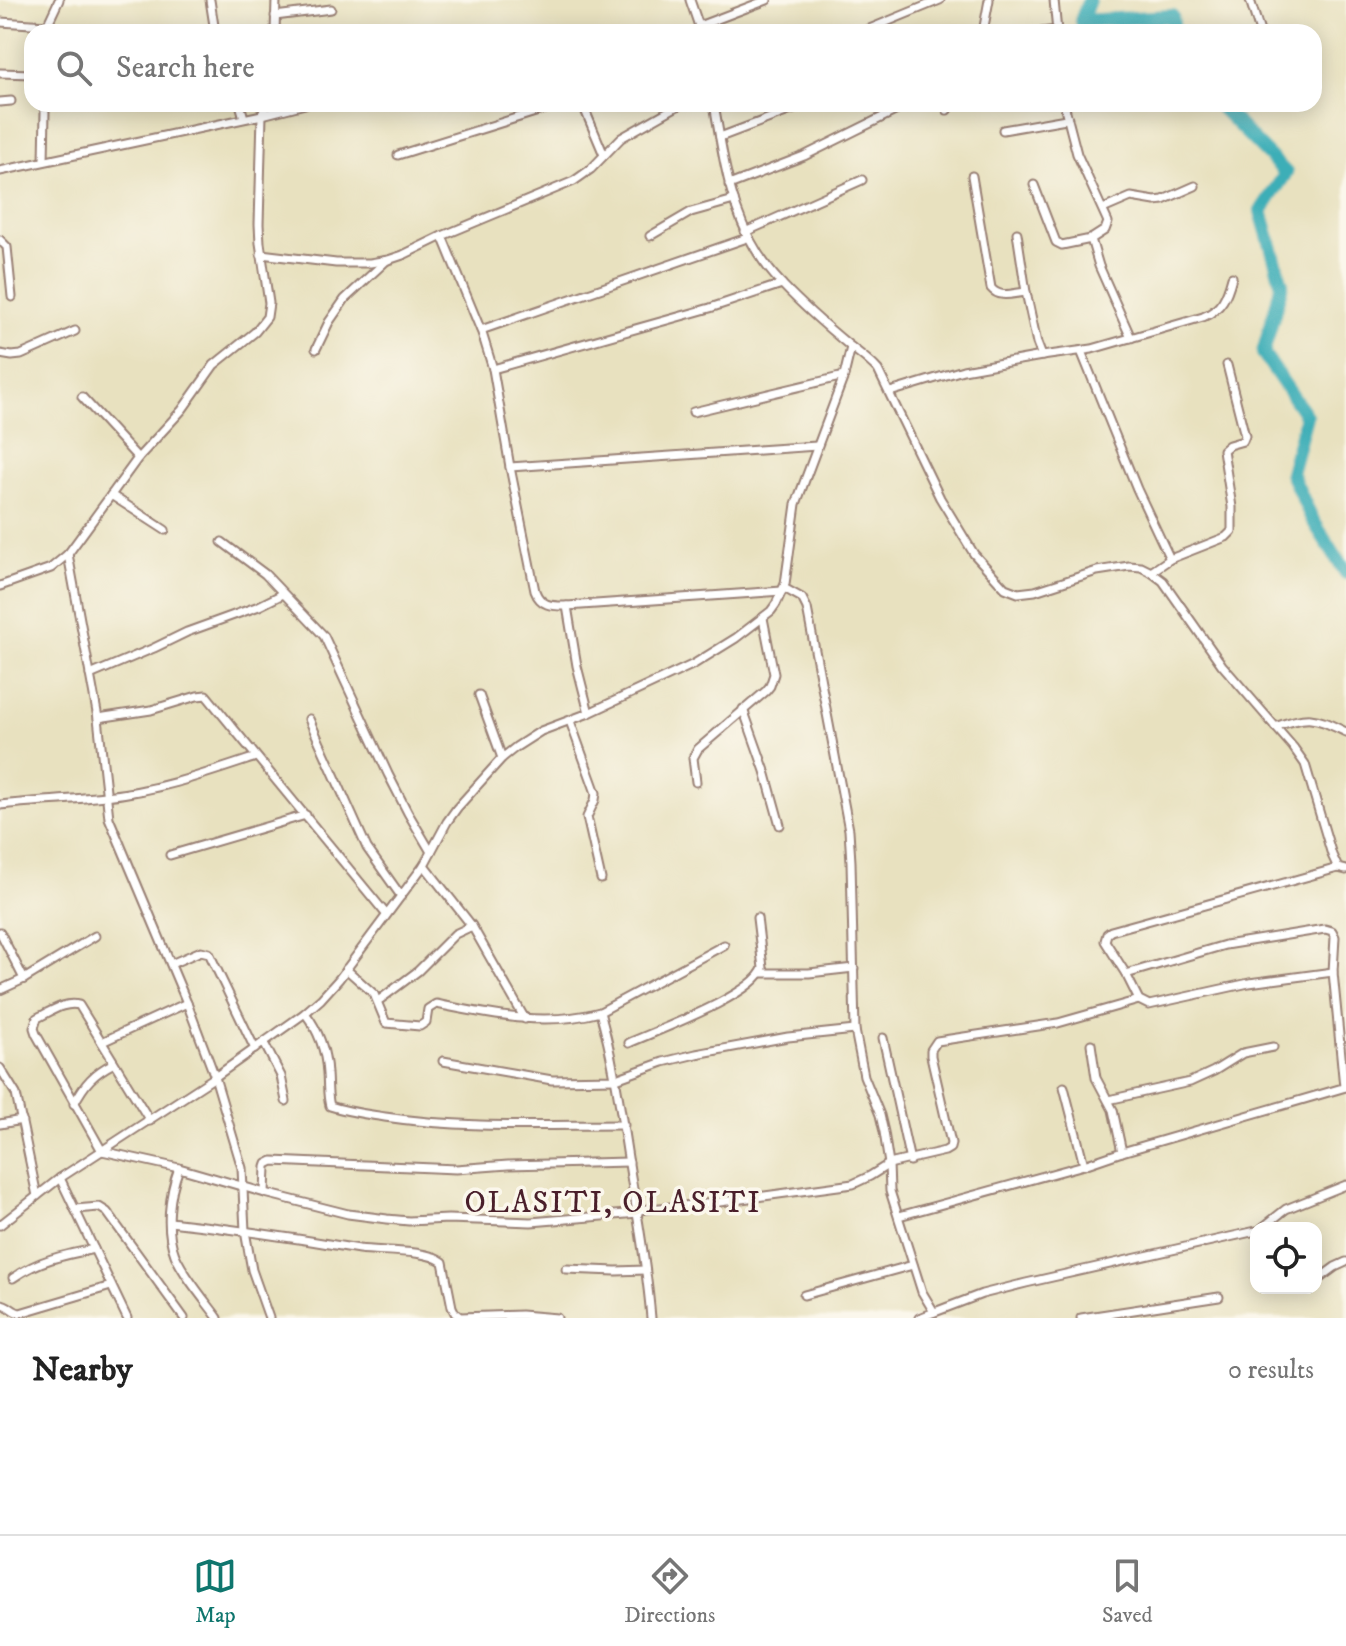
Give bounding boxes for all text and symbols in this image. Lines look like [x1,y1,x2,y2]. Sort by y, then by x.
search box [24,24,1322,112]
icon: search [52,46,96,90]
text: Search here [116,50,255,87]
district label: OLASITI, OLASITI [464,1185,762,1222]
map controls [1250,1222,1322,1294]
button: locate [1250,1222,1322,1294]
text: Nearby [32,1349,133,1391]
text: 0 results [1228,1354,1314,1387]
tab: Map [193,1554,237,1629]
tab: Directions [624,1554,715,1629]
tab: Saved [1102,1554,1153,1629]

